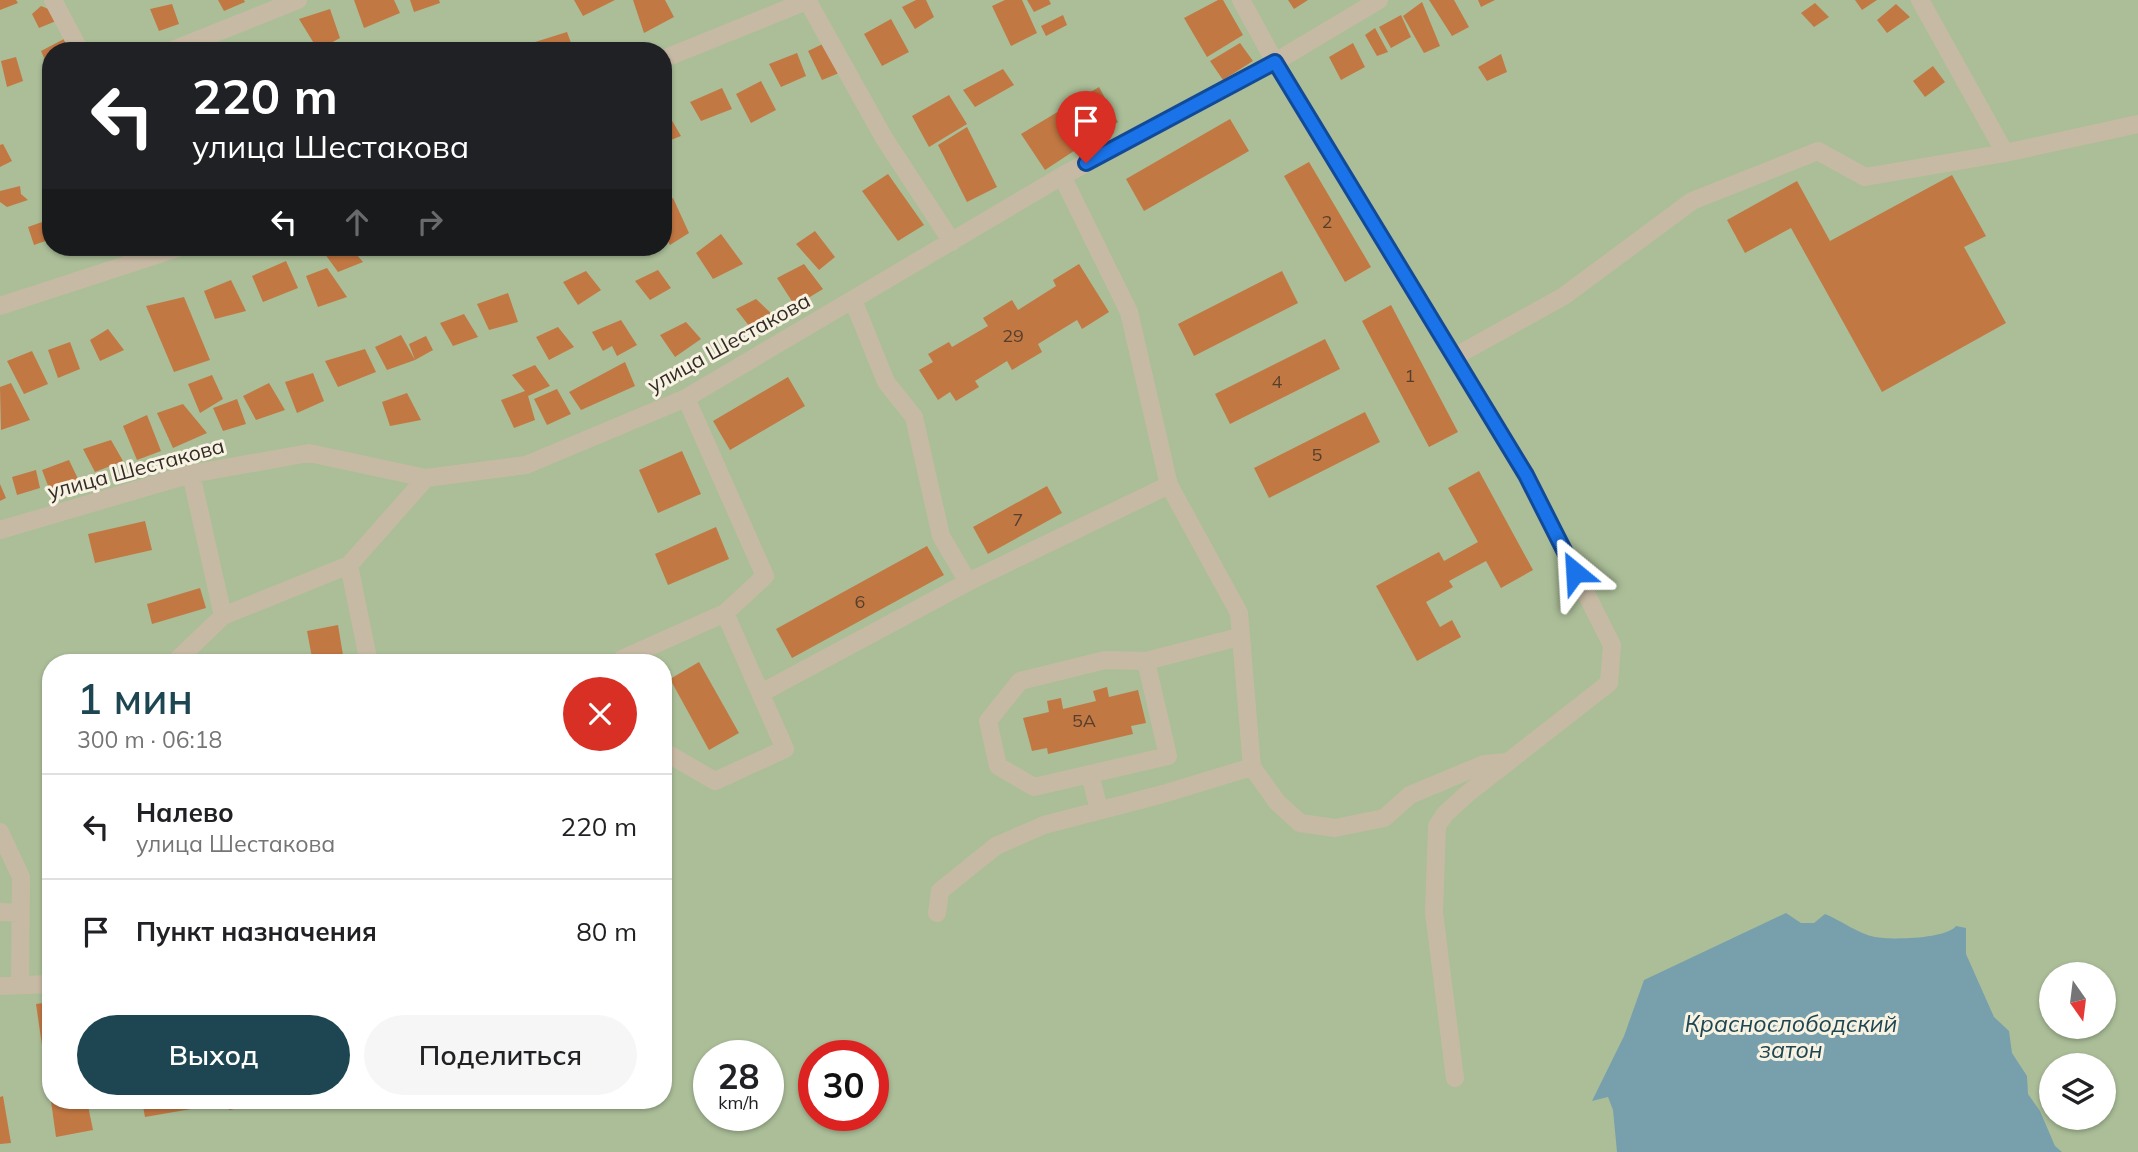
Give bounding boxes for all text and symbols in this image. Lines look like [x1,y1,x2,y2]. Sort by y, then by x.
text: 220 m [192,65,338,126]
icon: left [77,70,168,161]
pin [1056,91,1116,163]
icon: arrive [1067,102,1105,140]
text: улица Шестакова [192,126,469,166]
icon: left [265,203,303,241]
icon: ahead [338,203,376,241]
icon: right [411,203,449,241]
house number: 2 [1322,210,1332,233]
street label: улица Шестакова [643,287,814,398]
house number: 29 [1002,324,1024,347]
house number: 1 [1405,364,1415,387]
house number: 4 [1272,370,1283,393]
street label: улица Шестакова [44,432,227,504]
house number: 5 [1312,443,1323,466]
house number: 7 [1013,508,1023,531]
position arrow [1538,535,1612,609]
house number: 6 [855,590,865,613]
text: 1 мин [77,672,193,725]
button: close [563,677,637,751]
house number: 5А [1072,709,1096,732]
text: 300 m · 06:18 [77,725,222,754]
text: Налево [136,796,234,829]
icon: left [77,808,115,846]
text: 220 m [561,810,637,843]
text: улица Шестакова [136,829,335,858]
icon: arrive [77,913,115,951]
text: Пункт назначения [136,915,377,948]
text: 80 m [576,915,637,948]
north arrow [2039,962,2116,1040]
map controls [2039,962,2116,1130]
water label: Краснослободский затон [1685,1009,1897,1064]
button: Выход [77,1015,350,1095]
button: Поделиться [364,1015,637,1095]
speed limit sign: 30 [798,1040,889,1131]
button: layers [2039,1053,2116,1130]
text: 28 [717,1054,760,1098]
text: km/h [718,1091,759,1114]

